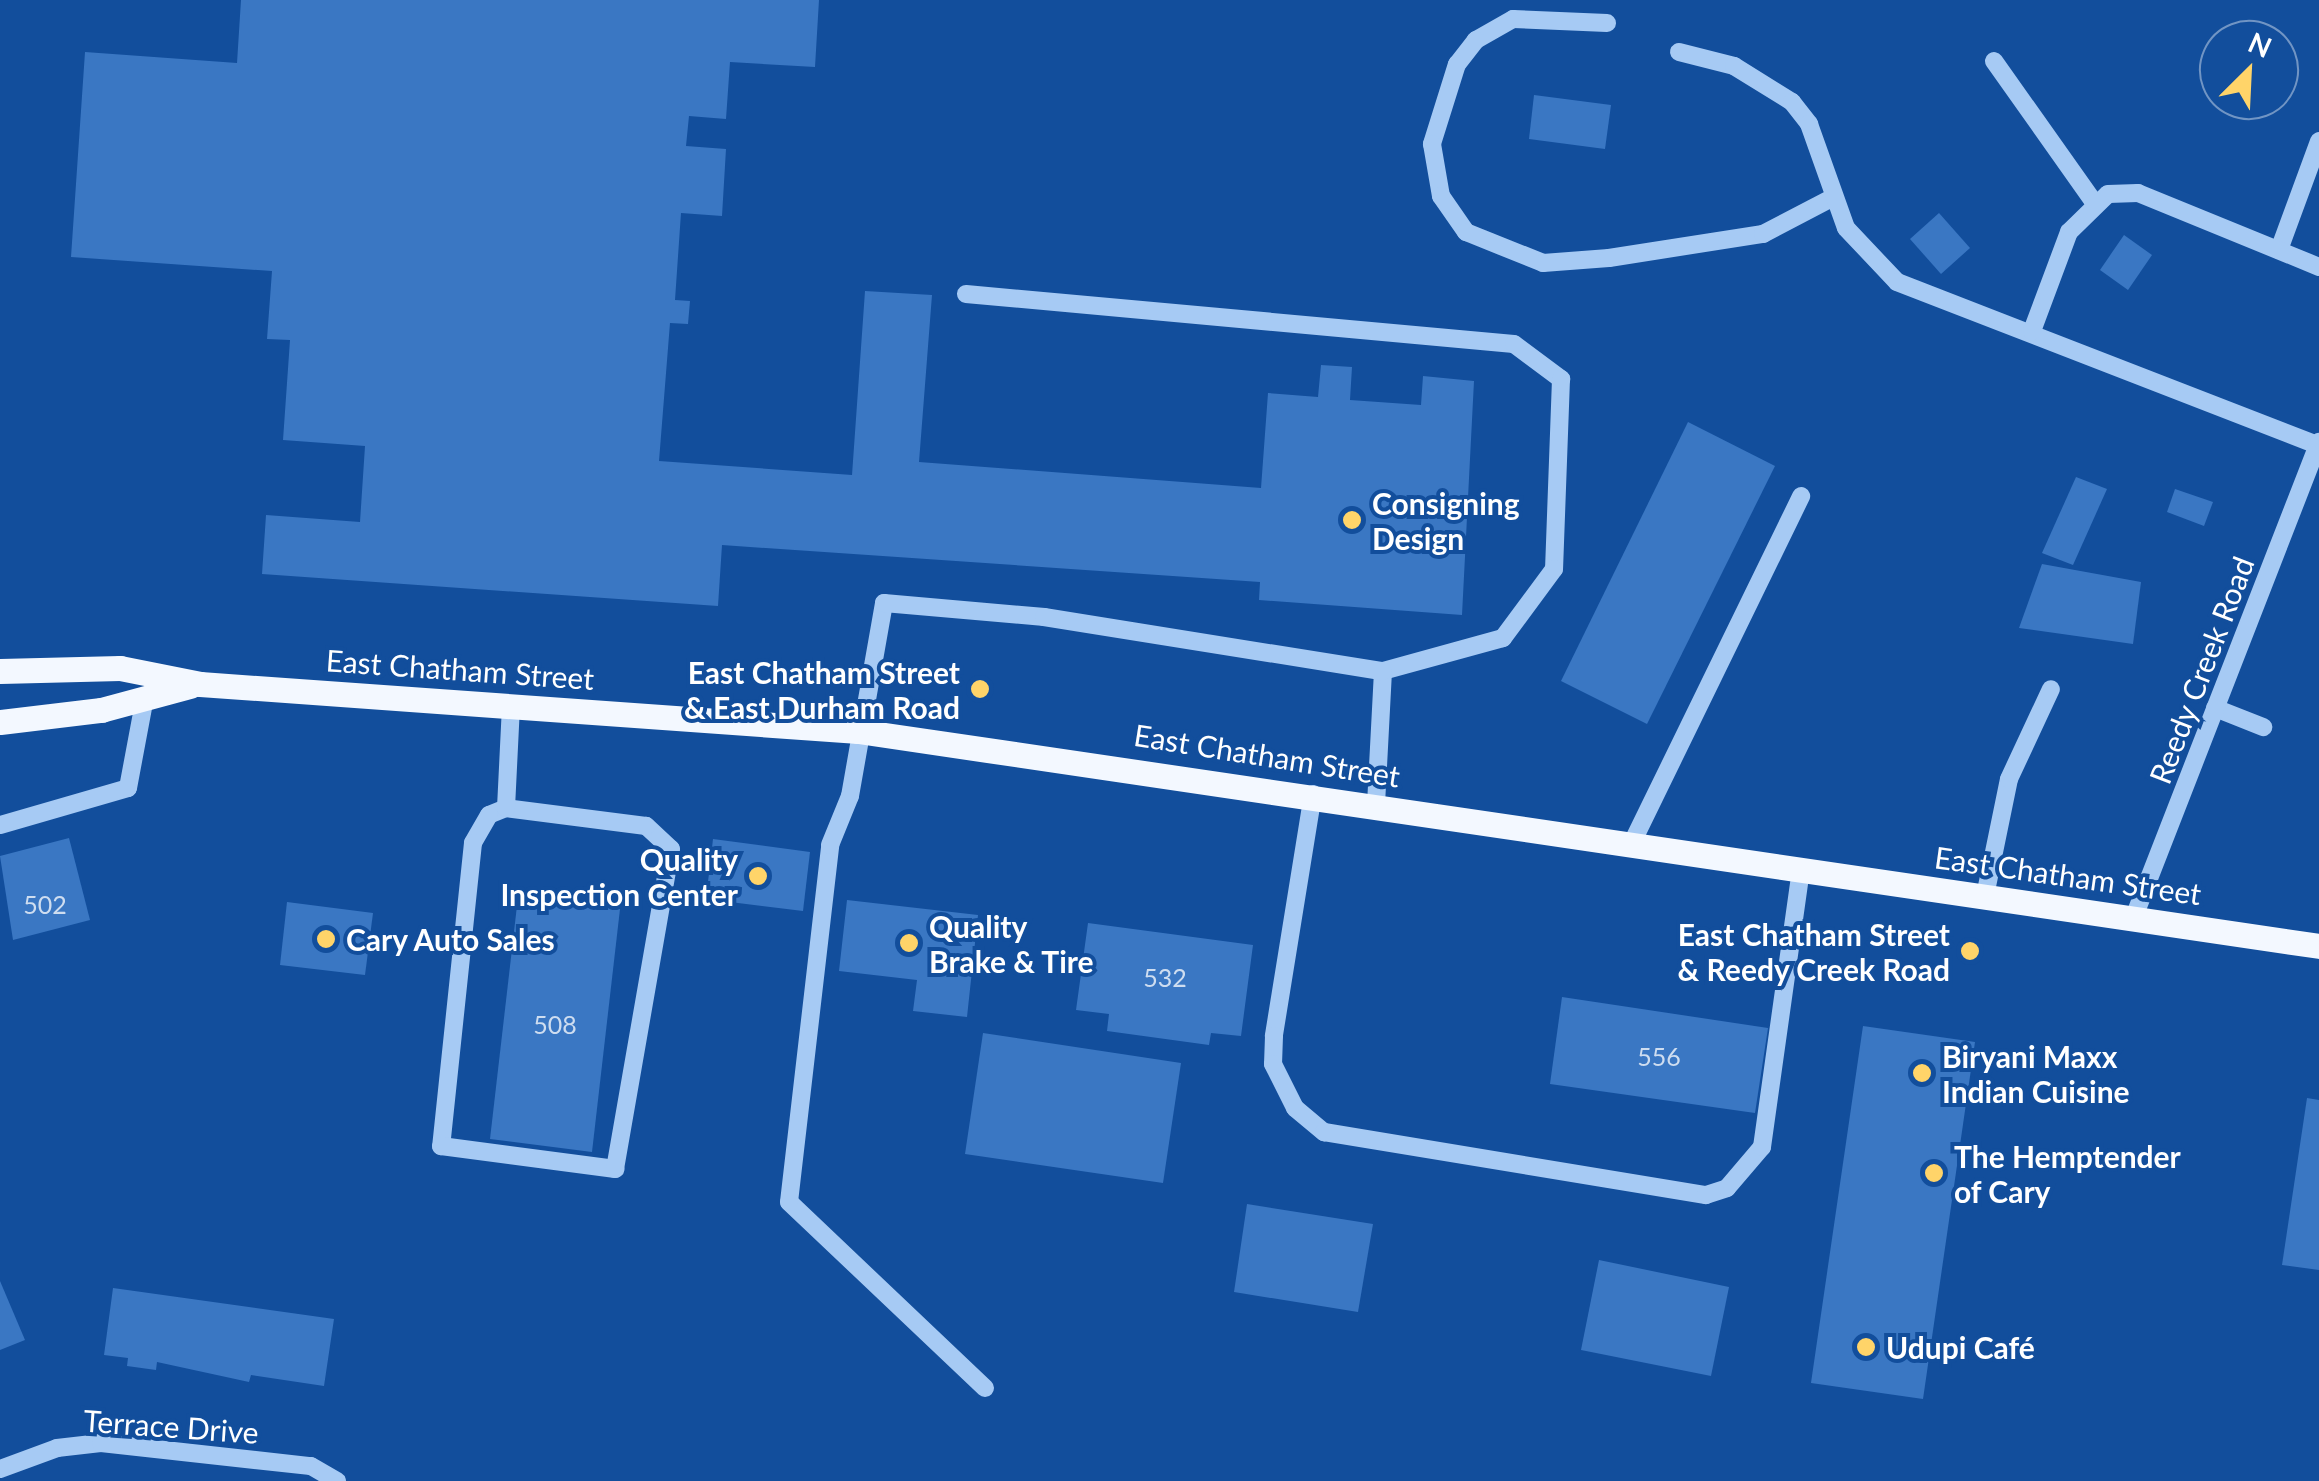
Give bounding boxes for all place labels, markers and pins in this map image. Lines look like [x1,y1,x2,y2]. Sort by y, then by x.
place label: Consigning Design [1372,485,1520,556]
marker: Consigning Design [1341,509,1363,531]
place label: East Chatham Street & East Durham Road [684,654,960,724]
marker: East Chatham Street & East Durham Road [969,678,991,700]
place label: Quality Inspection Center [500,841,738,912]
marker: Quality Inspection Center [747,865,769,887]
place label: Quality Brake & Tire [929,908,1095,978]
place label: East Chatham Street & Reedy Creek Road [1677,916,1950,986]
place label: Cary Auto Sales [346,921,556,957]
marker: Cary Auto Sales [315,928,337,950]
marker: Quality Brake & Tire [898,932,920,954]
marker: East Chatham Street & Reedy Creek Road [1959,940,1981,962]
place label: Biryani Maxx Indian Cuisine [1942,1038,2130,1108]
marker: Biryani Maxx Indian Cuisine [1911,1062,1933,1084]
place label: The Hemptender of Cary [1954,1138,2181,1208]
marker: The Hemptender of Cary [1923,1162,1945,1184]
place label: Udupi Café [1886,1329,2035,1365]
marker: Udupi Café [1855,1336,1877,1358]

